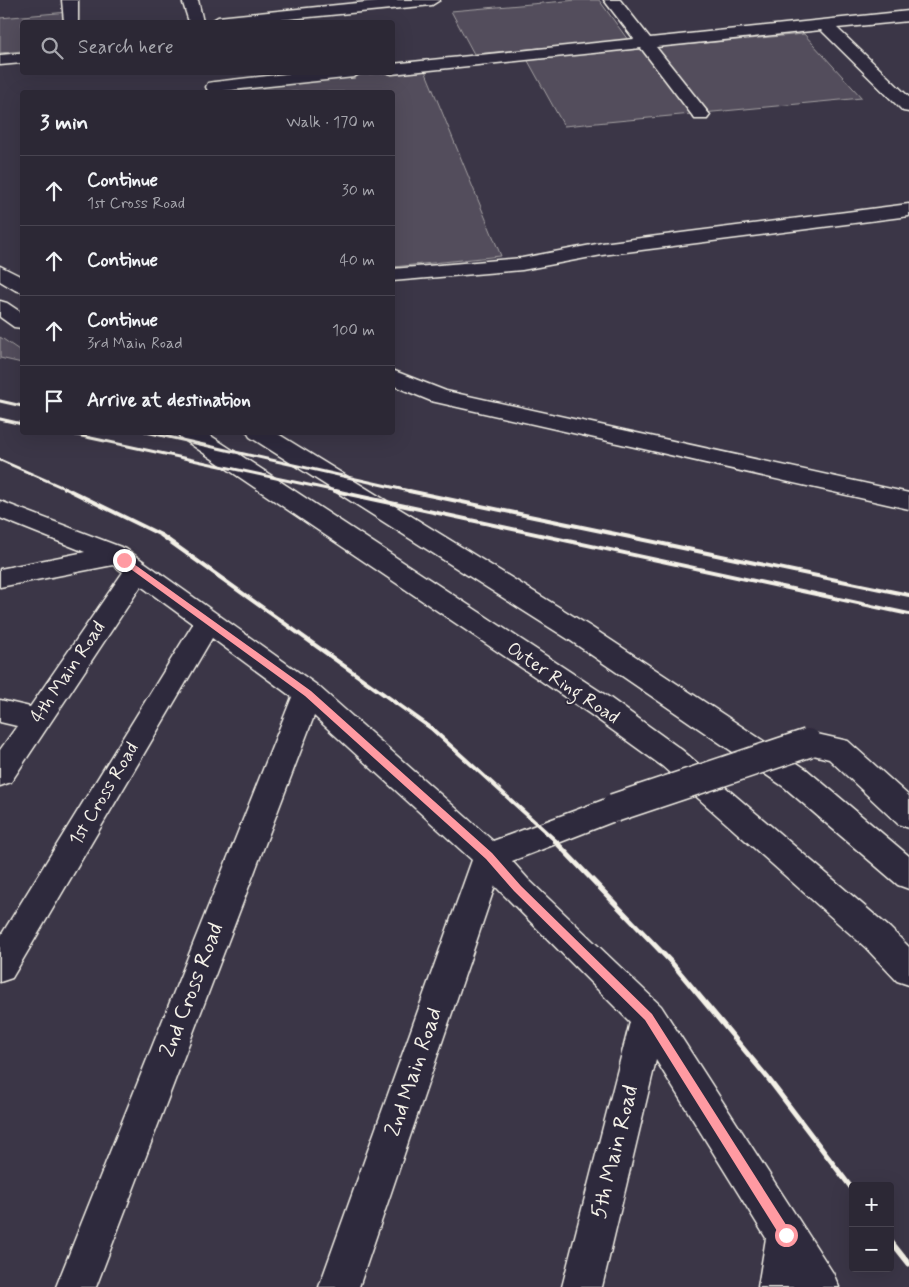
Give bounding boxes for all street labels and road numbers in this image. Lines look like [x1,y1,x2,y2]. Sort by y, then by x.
street label: 4th Main Road [25,616,111,728]
street label: Outer Ring Road [500,636,624,732]
street label: 1st Cross Road [63,738,145,850]
street label: 2nd Cross Road [154,919,230,1061]
street label: 2nd Main Road [379,1004,449,1140]
street label: 5th Main Road [585,1082,645,1222]

